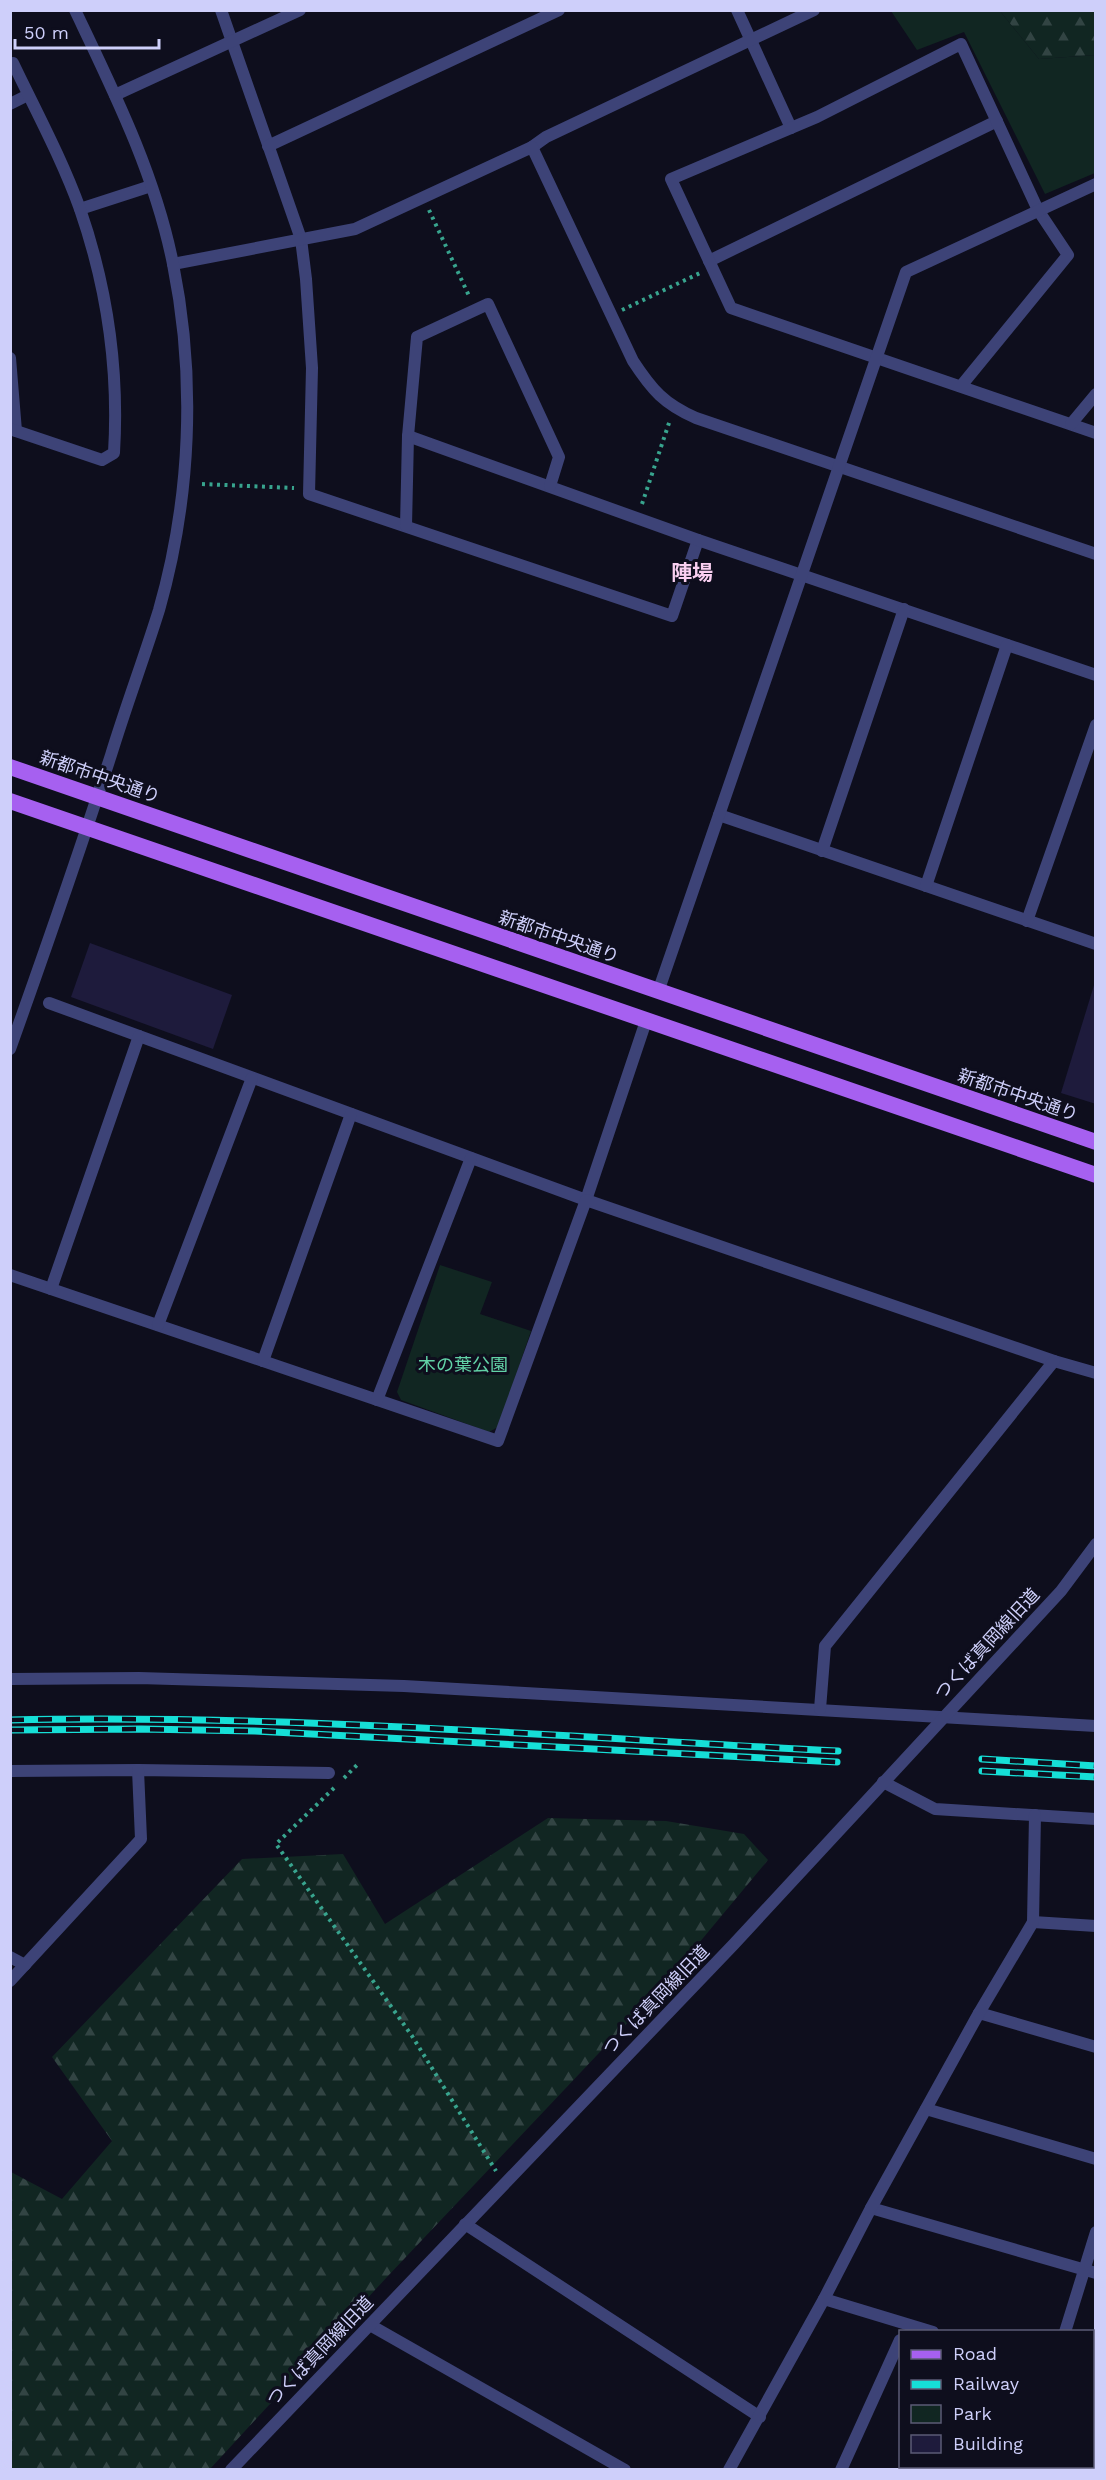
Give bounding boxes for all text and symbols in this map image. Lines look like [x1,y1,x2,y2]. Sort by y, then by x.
scale bar [15,12,159,50]
text: 50 m [24,22,69,43]
district label: 陣場 [671,560,713,585]
street label: 新都市中央通り [37,746,163,807]
street label: 新都市中央通り [496,906,622,967]
street label: 新都市中央通り [955,1064,1081,1125]
park label: 木の葉公園 [418,1354,508,1375]
street label: つくば真岡線旧道 [930,1584,1043,1703]
street label: つくば真岡線旧道 [598,1941,713,2059]
street label: つくば真岡線旧道 [262,2292,377,2410]
legend [899,2330,1094,2468]
text: Road [953,2343,997,2364]
text: Railway [953,2373,1020,2394]
text: Park [953,2403,992,2424]
text: Building [953,2433,1023,2454]

